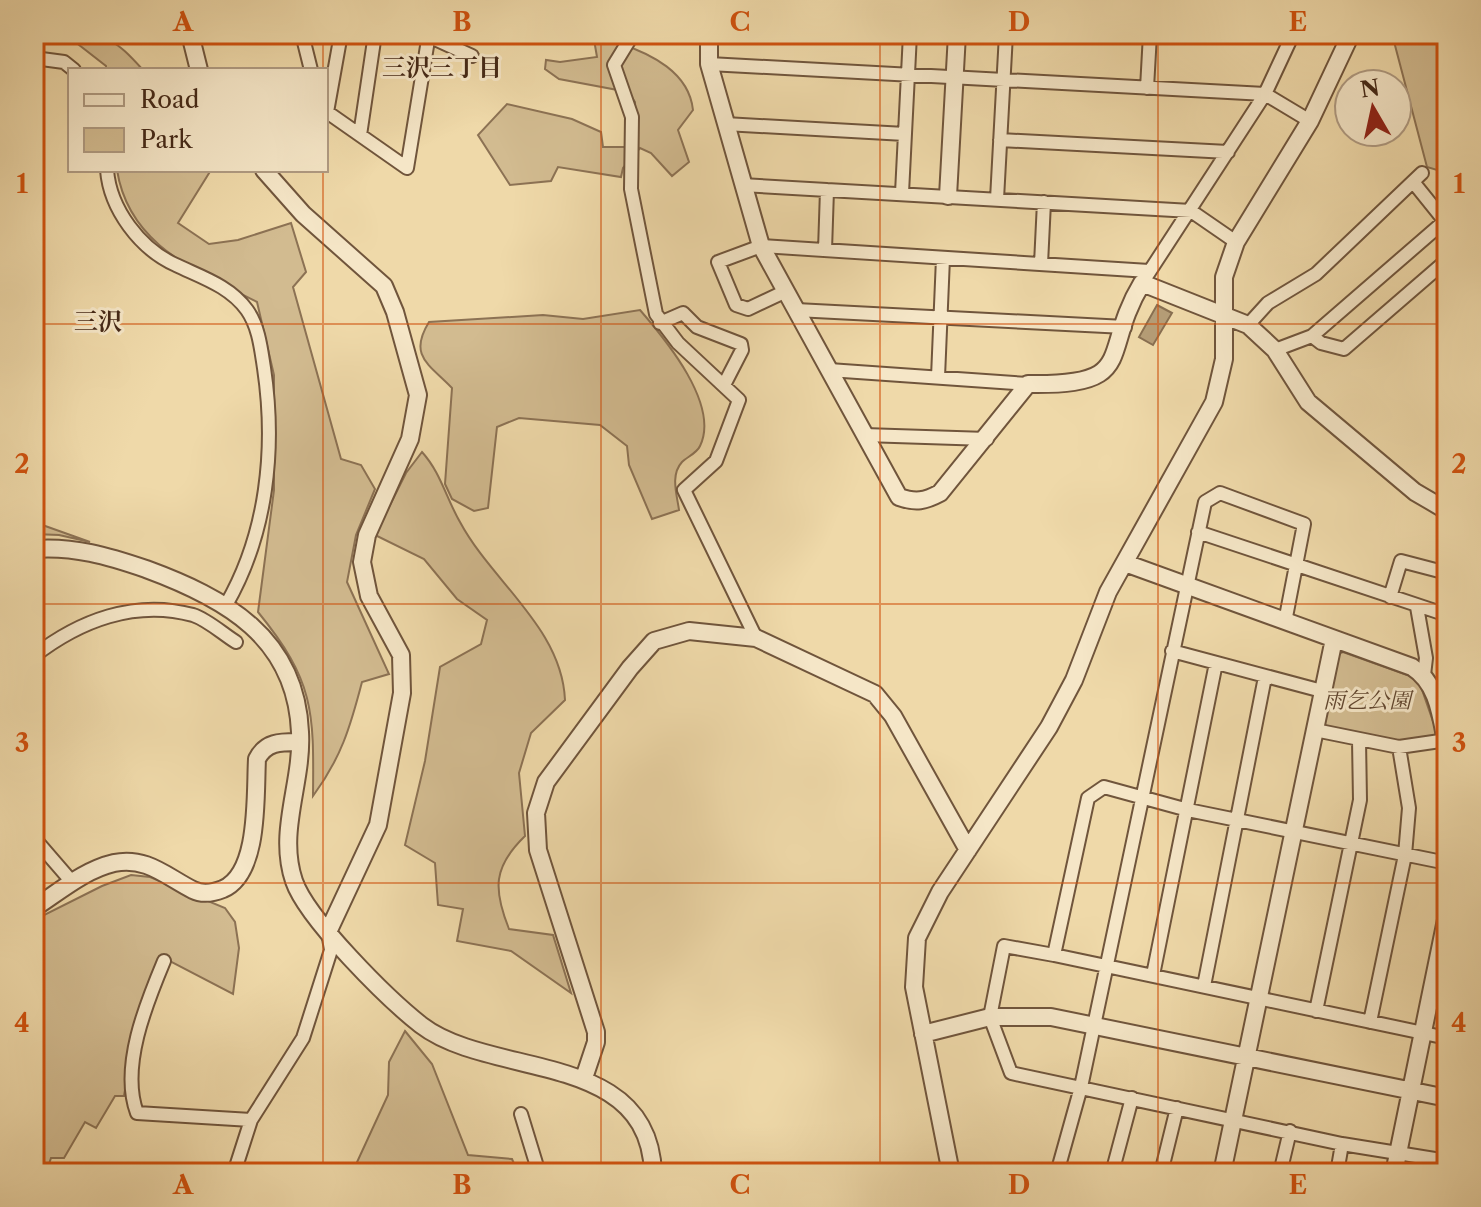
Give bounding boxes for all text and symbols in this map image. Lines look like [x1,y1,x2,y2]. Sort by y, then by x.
text: A [172,6,194,38]
text: B [452,6,472,38]
text: C [730,6,750,38]
text: D [1008,6,1030,38]
text: E [1289,6,1307,38]
district label: 三沢三丁目 [382,53,502,82]
legend [68,68,328,172]
north arrow [1333,68,1413,148]
text: N [1358,74,1382,104]
text: Road [140,85,200,114]
text: Park [140,125,193,154]
text: 1 [16,168,28,200]
text: 1 [1453,168,1465,200]
district label: 三沢 [74,307,122,336]
text: 2 [14,448,30,480]
text: 2 [1451,448,1467,480]
park label: 雨乞公園 [1323,687,1414,714]
text: 3 [15,727,29,759]
text: 3 [1452,727,1466,759]
text: 4 [14,1007,30,1039]
text: 4 [1451,1007,1467,1039]
text: A [172,1169,194,1201]
text: B [452,1169,472,1201]
text: C [730,1169,750,1201]
text: D [1008,1169,1030,1201]
text: E [1289,1169,1307,1201]

